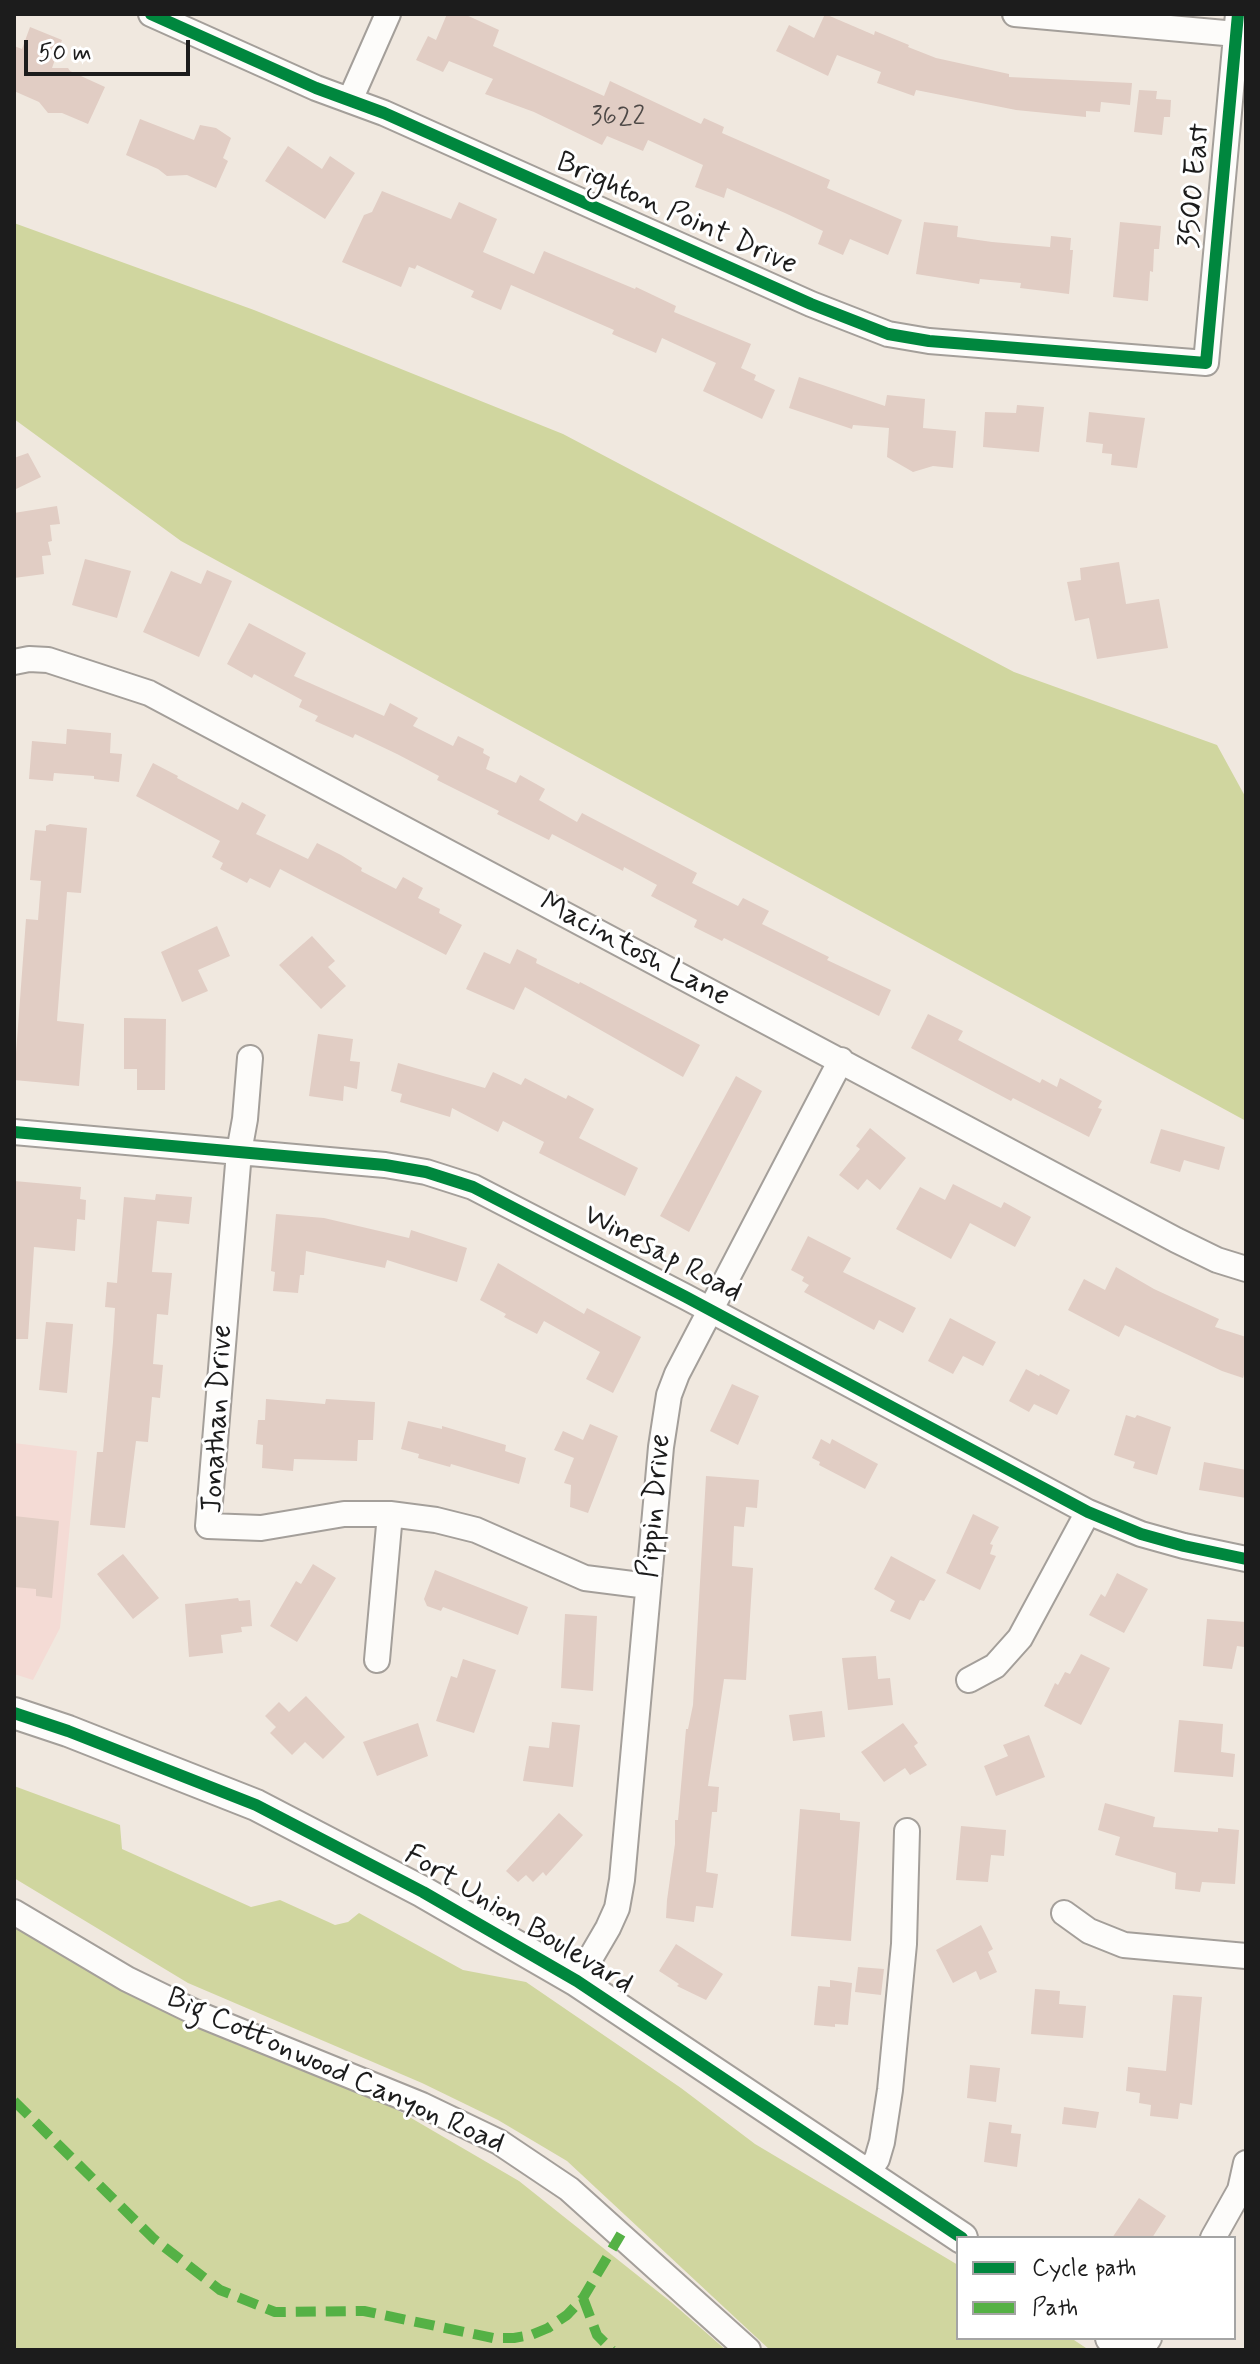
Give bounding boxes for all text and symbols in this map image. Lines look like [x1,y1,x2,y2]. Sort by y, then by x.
scale bar [28,24,194,74]
text: 50 m [38,38,92,69]
house number: 3622 [591,103,645,135]
street label: 3500 East [1173,122,1219,250]
street label: Brighton Point Drive [550,146,802,284]
street label: Macintosh Lane [533,886,735,1016]
street label: Winesap Road [577,1198,747,1312]
street label: Jonathan Drive [196,1324,242,1514]
street label: Pippin Drive [632,1432,680,1580]
street label: Fort Union Boulevard [397,1838,639,2004]
street label: Big Cottonwood Canyon Road [160,1981,510,2163]
legend [956,2236,1236,2340]
text: Cycle path [1032,2253,1137,2284]
text: Path [1032,2293,1078,2324]

